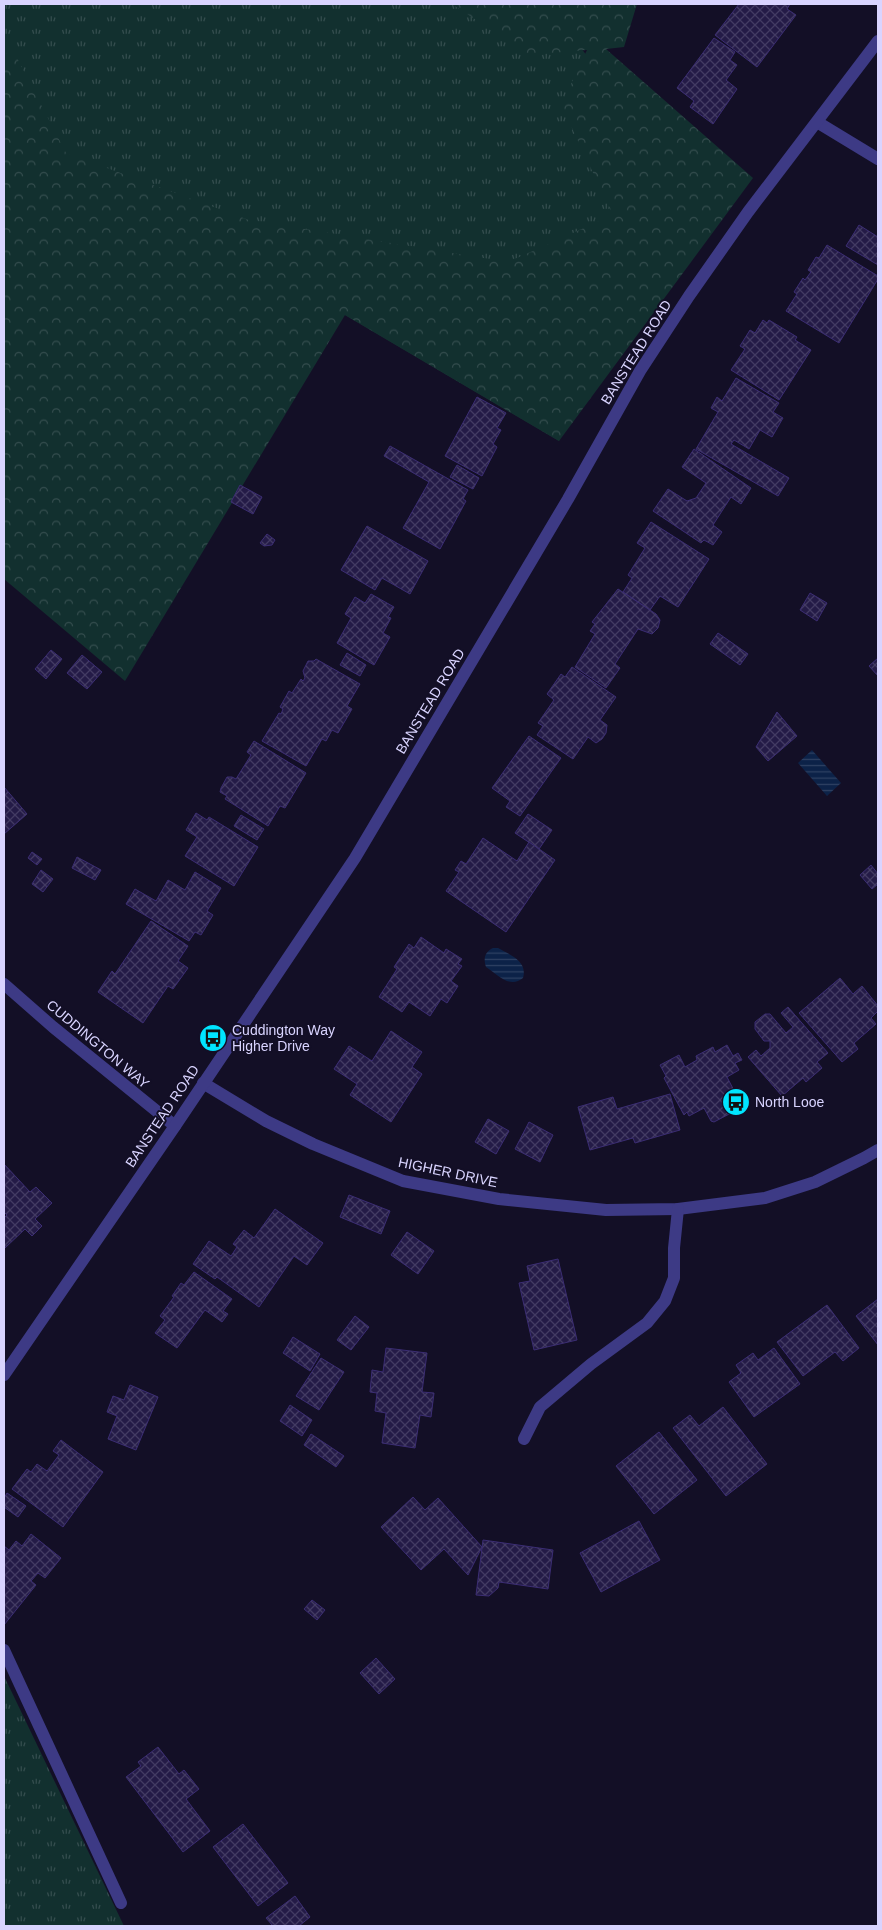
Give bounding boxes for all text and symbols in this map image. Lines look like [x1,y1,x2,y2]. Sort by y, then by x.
street label: BANSTEAD ROAD [597,297,675,407]
street label: BANSTEAD ROAD [392,646,468,756]
street label: CUDDINGTON WAY [44,996,153,1092]
place label: Cuddington Way Higher Drive [232,1022,335,1054]
bus stop icon: Cuddington Way Higher Drive [198,1023,228,1053]
street label: BANSTEAD ROAD [122,1062,202,1170]
bus stop icon: North Looe [721,1087,751,1117]
place label: North Looe [755,1094,824,1110]
street label: HIGHER DRIVE [397,1154,499,1190]

